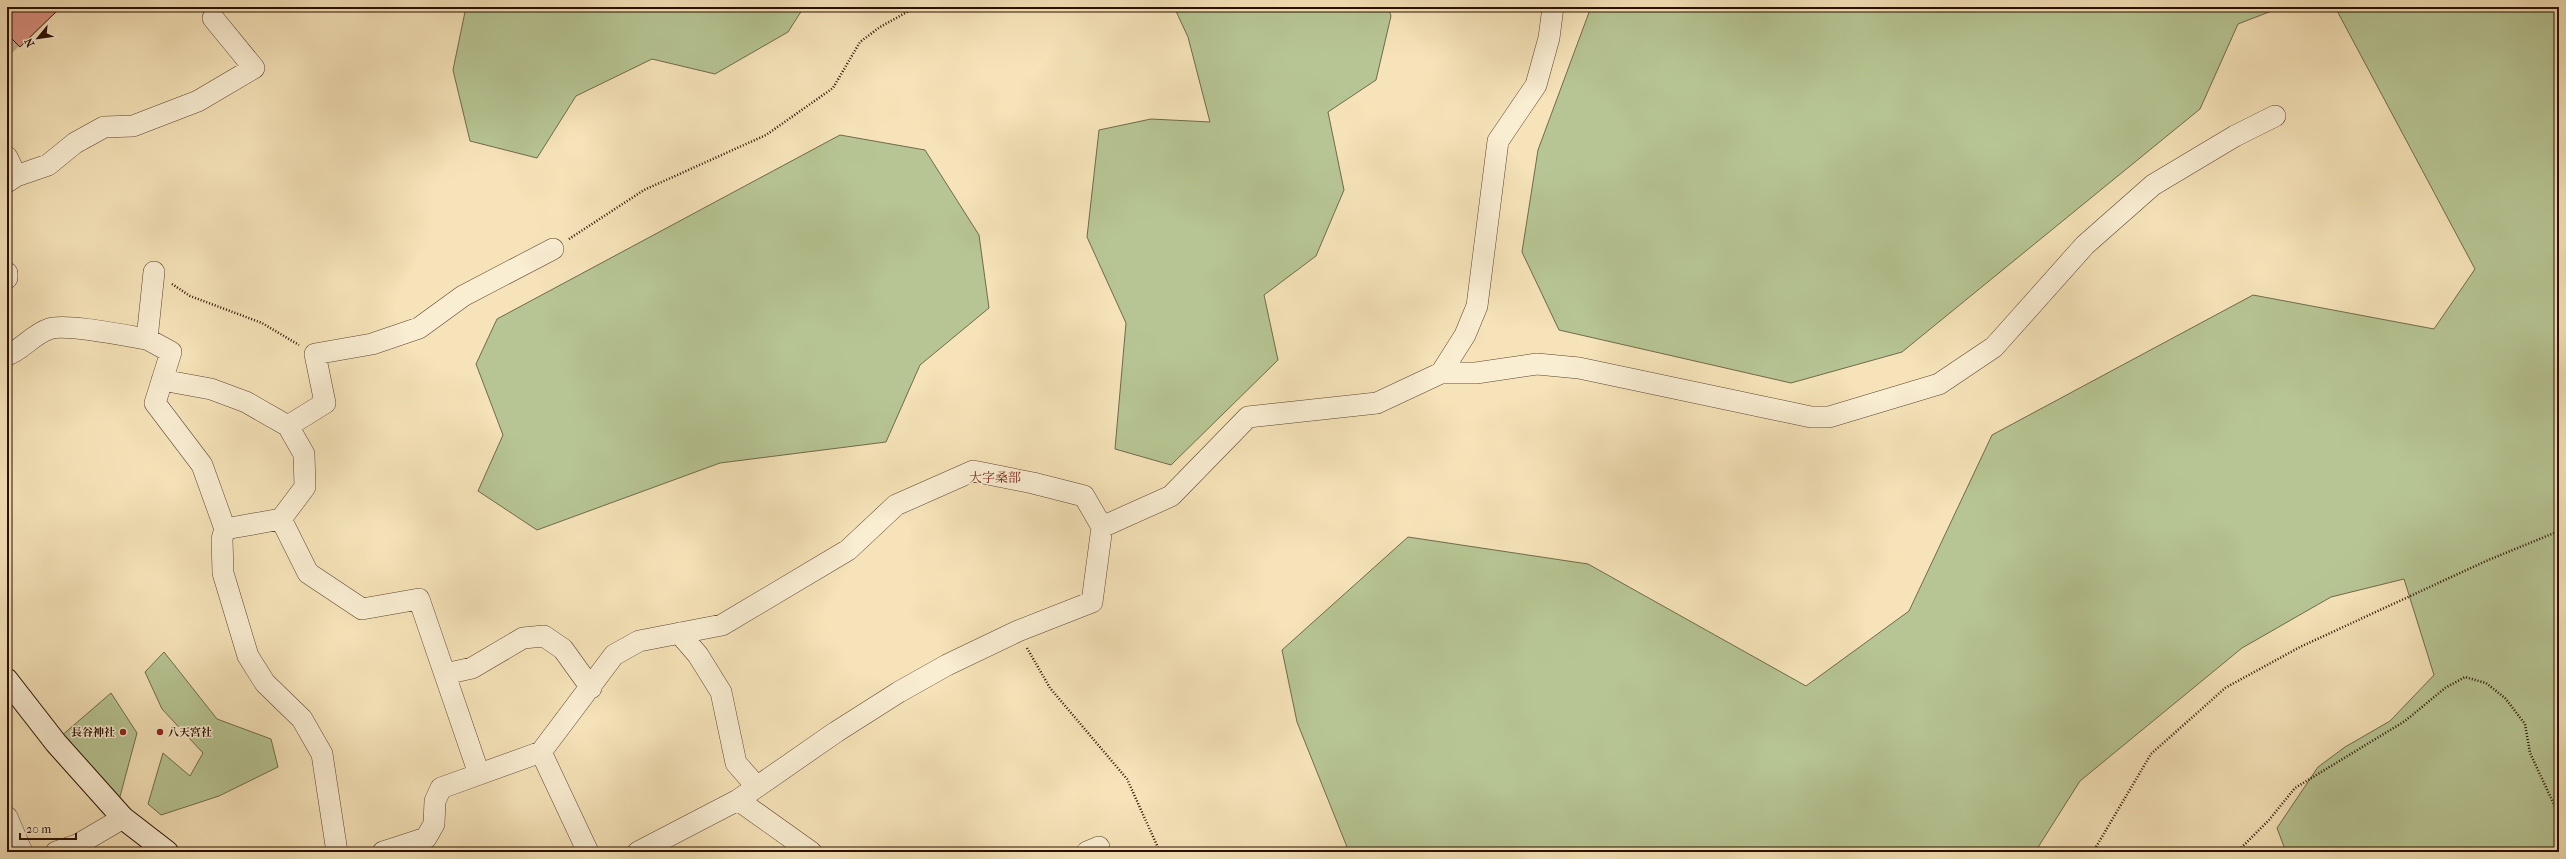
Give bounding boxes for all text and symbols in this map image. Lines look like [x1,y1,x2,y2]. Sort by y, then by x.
north arrow [18,18,58,58]
text: N [22,35,37,49]
district label: 大字桑部 [969,470,1021,485]
place label: 長谷神社 [71,726,115,739]
place label: 八天宮社 [168,726,212,739]
marker: 長谷神社 [118,727,128,737]
marker: 八天宮社 [155,727,165,737]
scale bar [20,815,76,841]
text: 20 m [26,822,51,836]

